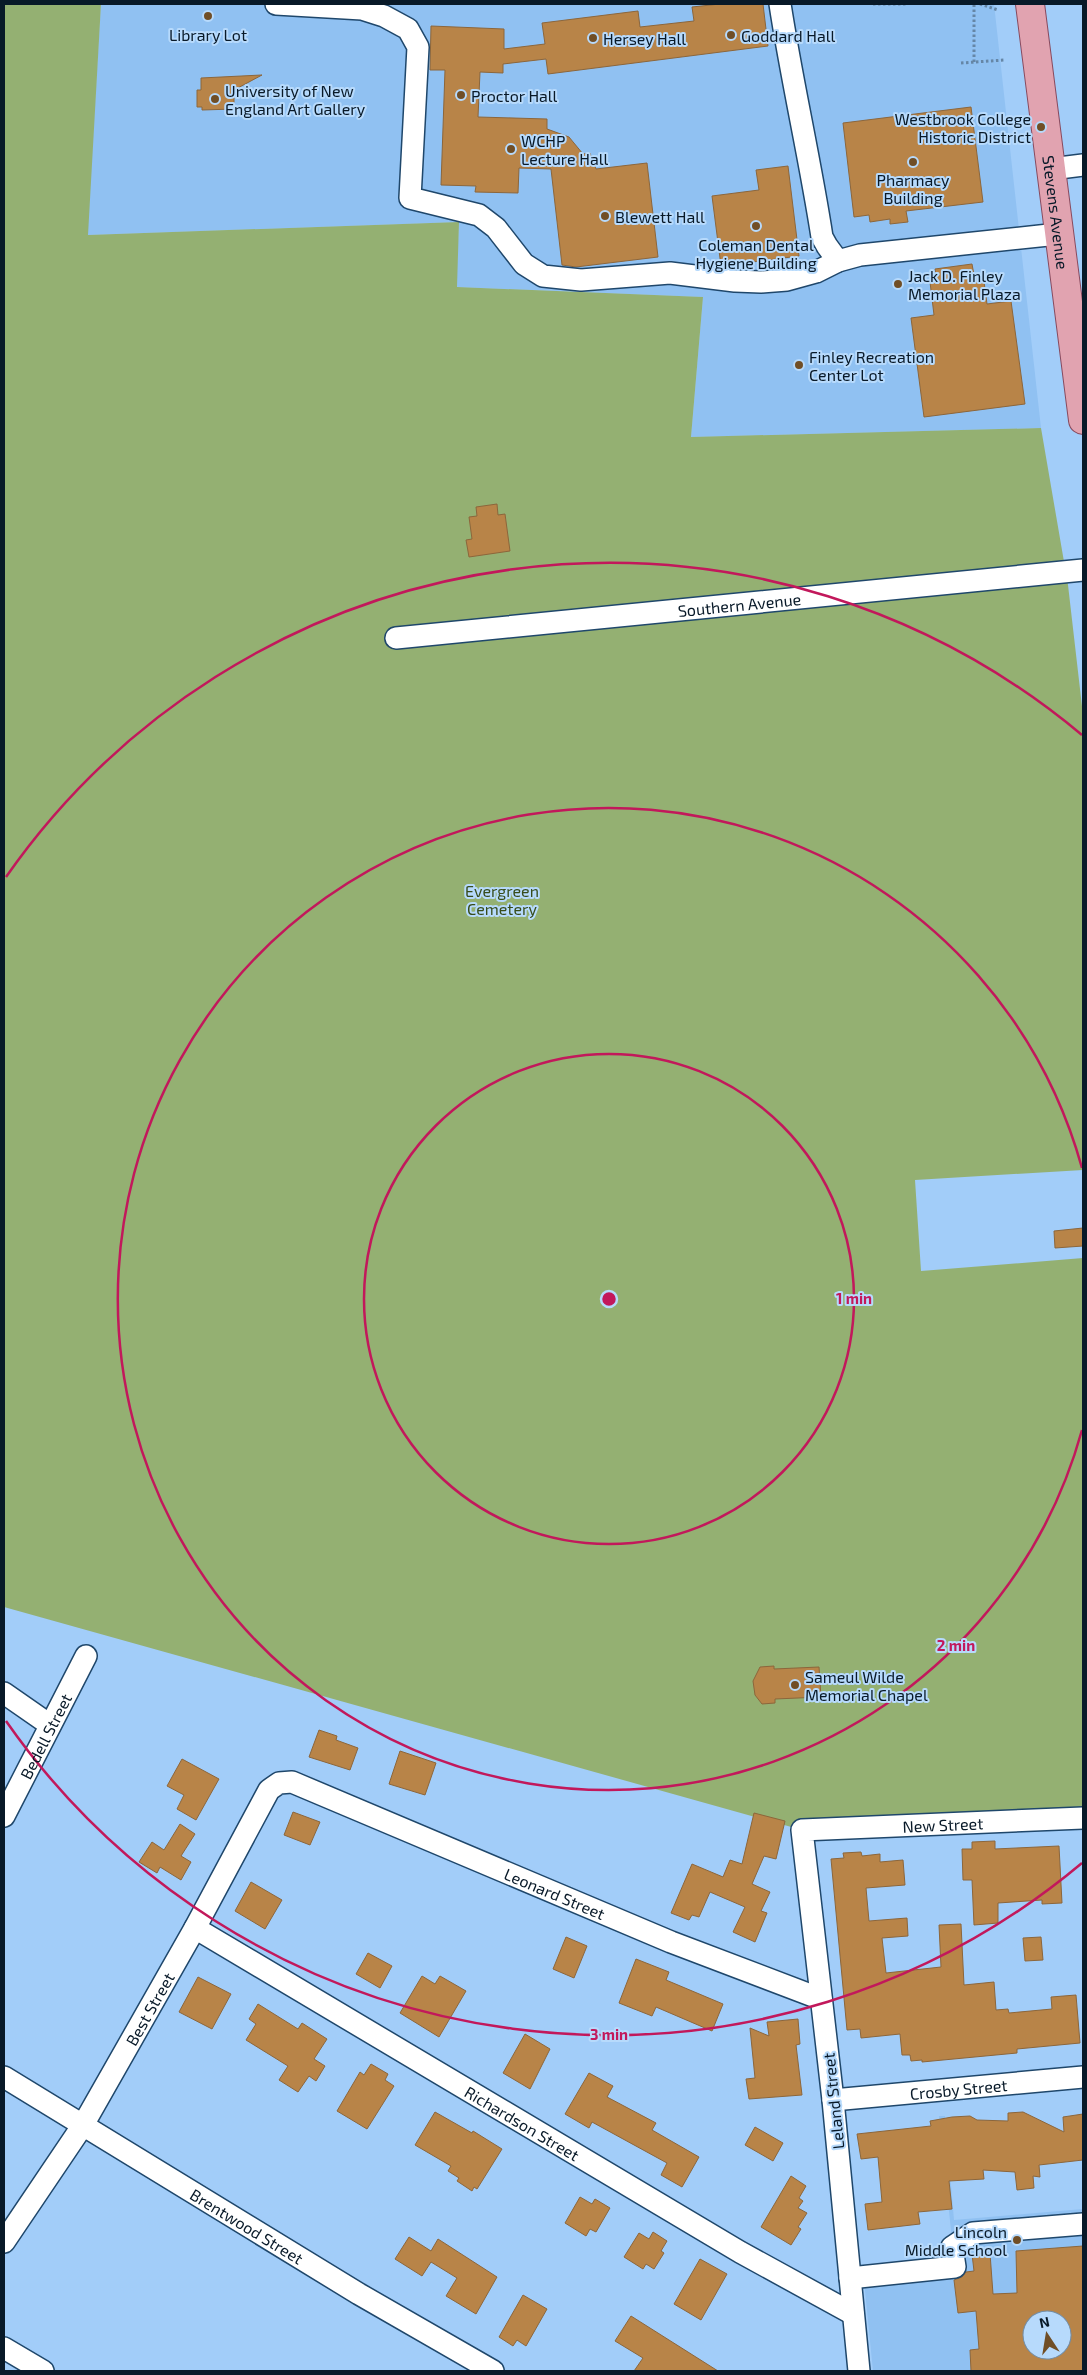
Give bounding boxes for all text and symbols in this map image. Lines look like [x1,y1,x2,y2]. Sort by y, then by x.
marker: Library Lot [202,10,214,22]
place label: Library Lot [169,25,247,44]
place label: Goddard Hall [741,26,835,45]
place label: Hersey Hall [603,29,686,48]
marker: Goddard Hall [725,29,737,41]
marker: Hersey Hall [587,32,599,44]
place label: University of New England Art Gallery [225,81,366,118]
place label: Proctor Hall [471,86,558,105]
marker: Proctor Hall [455,89,467,101]
marker: University of New England Art Gallery [209,93,221,105]
place label: Westbrook College Historic District [894,109,1031,146]
marker: Westbrook College Historic District [1035,121,1047,133]
place label: WCHP Lecture Hall [521,131,608,168]
marker: WCHP Lecture Hall [505,143,517,155]
street label: Stevens Avenue [1040,154,1073,270]
marker: Pharmacy Building [907,156,919,168]
place label: Pharmacy Building [876,170,950,207]
place label: Blewett Hall [615,207,705,226]
marker: Blewett Hall [599,210,611,222]
marker: Coleman Dental Hygiene Building [750,220,762,232]
place label: Coleman Dental Hygiene Building [695,235,817,272]
place label: Jack D. Finley Memorial Plaza [908,266,1021,303]
marker: Jack D. Finley Memorial Plaza [892,278,904,290]
place label: Finley Recreation Center Lot [809,347,934,384]
marker: Finley Recreation Center Lot [793,359,805,371]
street label: Southern Avenue [677,588,802,620]
park label: Evergreen Cemetery [465,881,539,918]
text: 1 min [836,1289,872,1307]
centre of rings [600,1290,618,1308]
text: 2 min [937,1636,975,1654]
place label: Sameul Wilde Memorial Chapel [805,1667,928,1704]
marker: Sameul Wilde Memorial Chapel [789,1679,801,1691]
street label: Bedell Street [15,1690,75,1782]
street label: New Street [902,1813,984,1835]
street label: Leonard Street [502,1863,608,1923]
street label: Best Street [121,1969,177,2049]
text: 3 min [590,2025,628,2043]
street label: Leland Street [818,2052,848,2150]
street label: Crosby Street [909,2075,1008,2102]
street label: Richardson Street [462,2081,583,2164]
street label: Brentwood Street [187,2184,307,2267]
place label: Lincoln Middle School [905,2222,1007,2259]
marker: Lincoln Middle School [1011,2234,1023,2246]
north arrow [1022,2310,1072,2360]
text: N [1037,2312,1051,2331]

